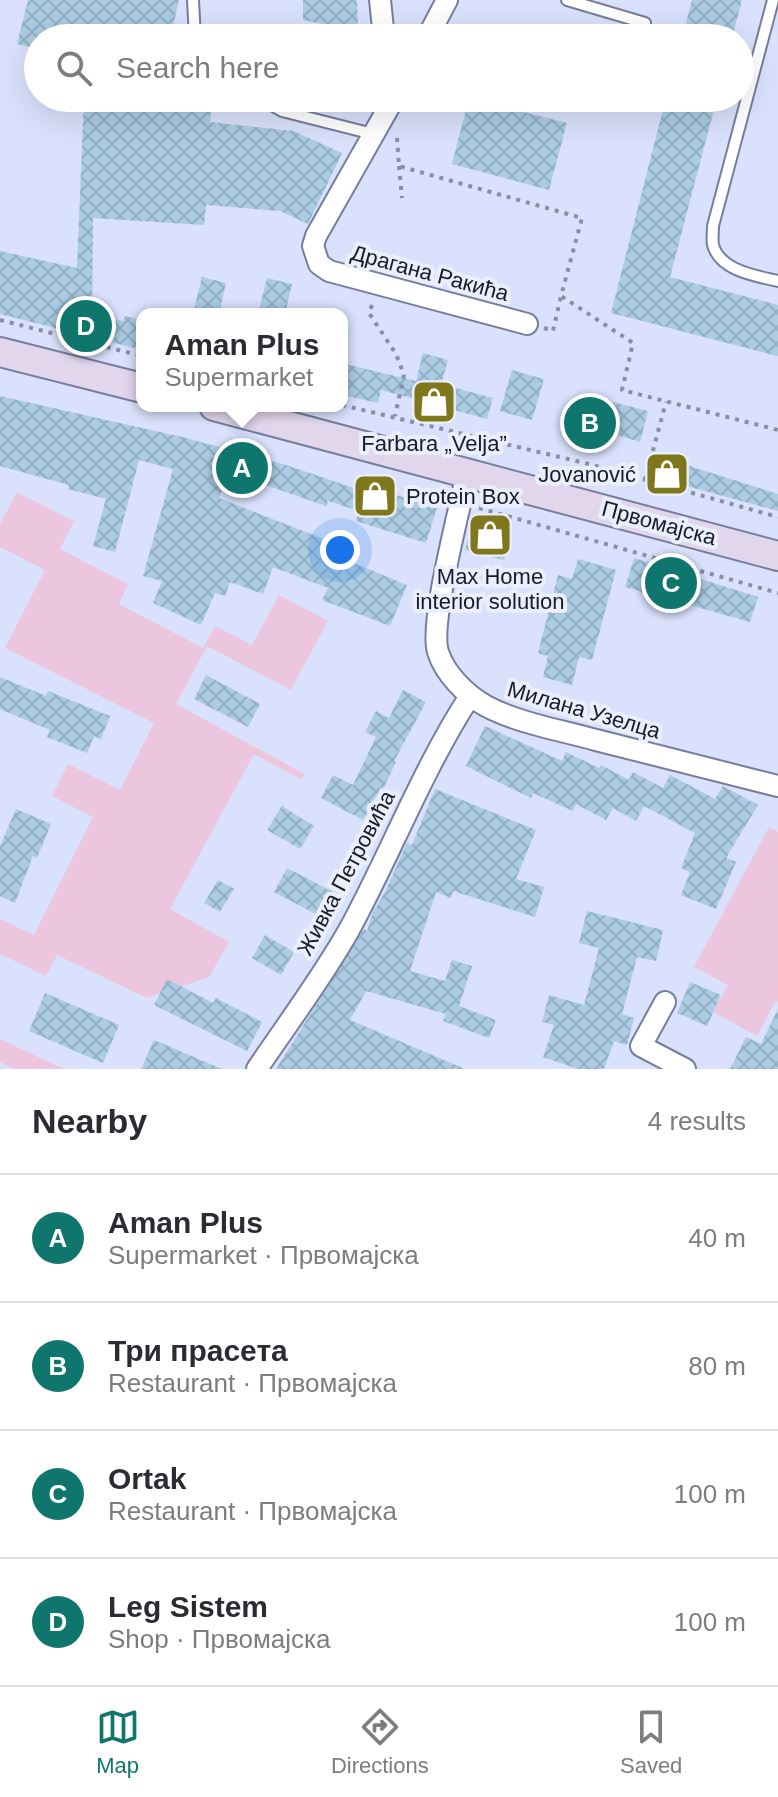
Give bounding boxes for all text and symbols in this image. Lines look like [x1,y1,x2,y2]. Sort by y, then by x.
search box [24,24,754,112]
icon: search [52,46,96,90]
text: Search here [116,51,279,84]
street label: Драгана Ракића [348,240,512,306]
pin: D [60,296,112,356]
popup [136,308,348,412]
text: Aman Plus [164,328,320,361]
text: Supermarket [164,362,313,392]
shop icon: Farbara „Velja” [410,378,458,426]
pin: B [564,393,616,453]
place label: Farbara „Velja” [361,431,507,456]
pin: A [216,438,268,498]
shop icon: Jovanović [643,450,691,498]
place label: Jovanović [538,462,636,487]
shop icon: Protein Box [351,472,399,520]
place label: Protein Box [406,484,520,509]
street label: Првомајска [599,496,720,550]
shop icon: Max Home interior solution [466,511,514,559]
your location [320,530,360,570]
pin: C [645,553,697,613]
place label: Max Home interior solution [415,564,565,614]
street label: Милана Узелца [505,676,664,744]
street label: Живка Петровића [292,786,400,960]
text: Nearby [32,1102,147,1140]
text: 4 results [648,1106,746,1136]
text: Aman Plus [108,1206,263,1239]
text: A [49,1223,67,1253]
text: 40 m [688,1223,746,1253]
text: Supermarket · Првомајска [108,1240,419,1270]
text: Три прасета [108,1334,288,1367]
text: B [49,1351,67,1381]
text: 80 m [688,1351,746,1381]
text: Restaurant · Првомајска [108,1368,397,1398]
text: Ortak [108,1462,186,1495]
text: C [49,1479,67,1509]
text: 100 m [674,1479,746,1509]
text: Restaurant · Првомајска [108,1496,397,1526]
text: Leg Sistem [108,1590,268,1623]
text: D [49,1607,67,1637]
text: 100 m [674,1607,746,1637]
text: Shop · Првомајска [108,1624,330,1654]
tab: Map [96,1705,140,1779]
tab: Directions [331,1705,429,1779]
tab: Saved [620,1705,682,1779]

